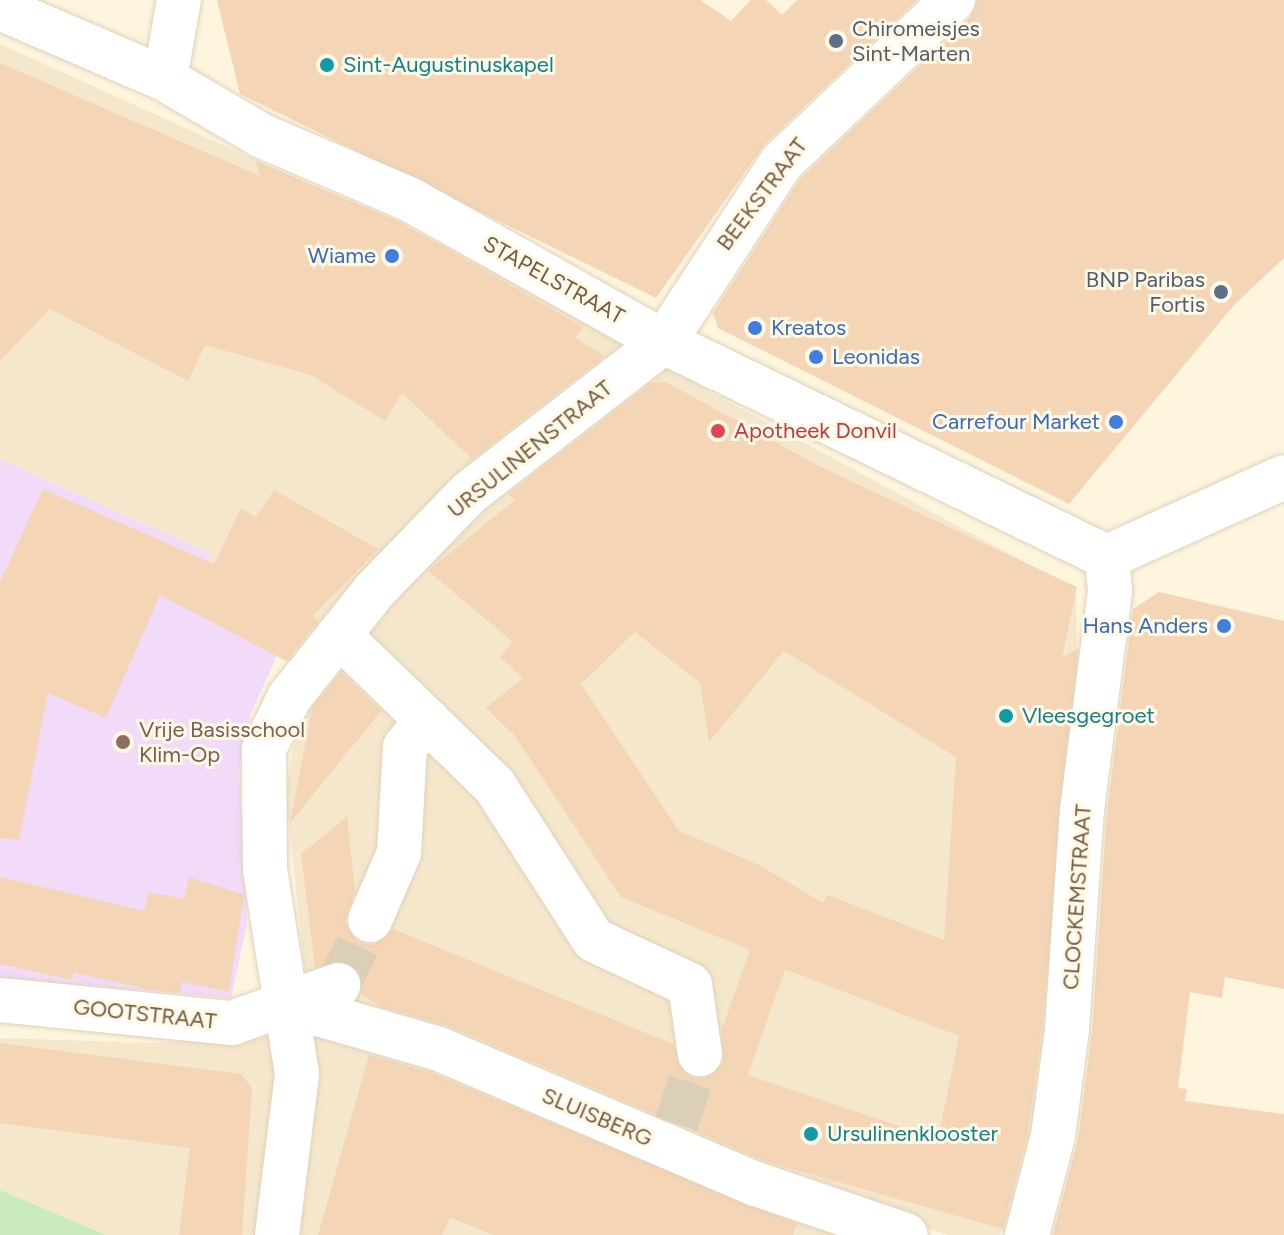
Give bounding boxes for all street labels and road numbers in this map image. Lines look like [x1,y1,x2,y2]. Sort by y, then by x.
street label: BEEKSTRAAT [711,133,813,255]
street label: STAPELSTRAAT [479,230,629,330]
street label: URSULINENSTRAAT [442,375,618,523]
street label: CLOCKEMSTRAAT [1057,803,1097,991]
street label: GOOTSTRAAT [72,993,218,1035]
street label: SLUISBERG [538,1082,656,1152]

